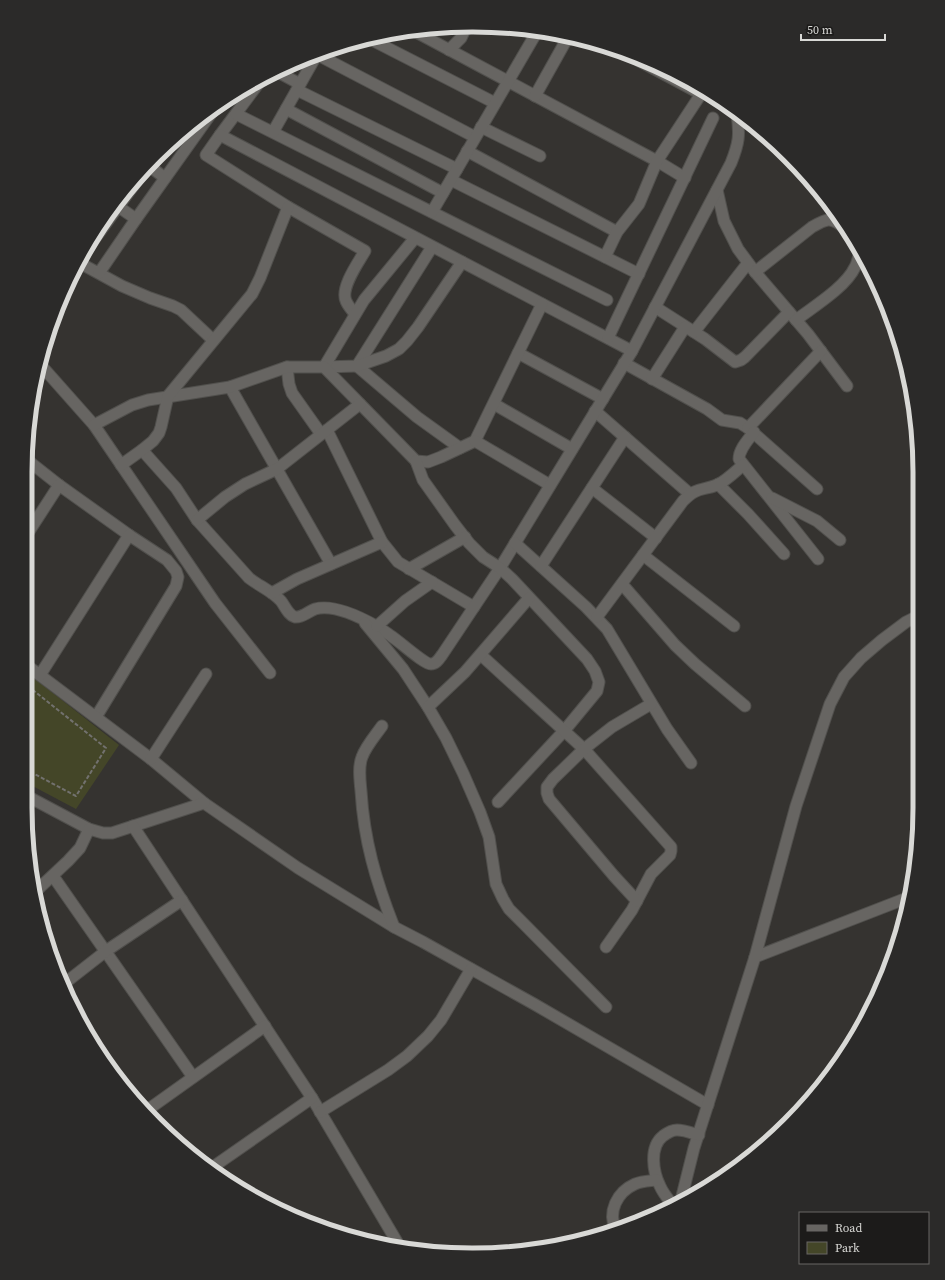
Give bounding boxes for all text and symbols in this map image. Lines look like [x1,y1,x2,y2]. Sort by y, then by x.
scale bar [801,16,885,42]
text: 50 m [807,22,833,38]
legend [799,1212,929,1264]
text: Road [835,1220,862,1236]
text: Park [835,1240,860,1256]

